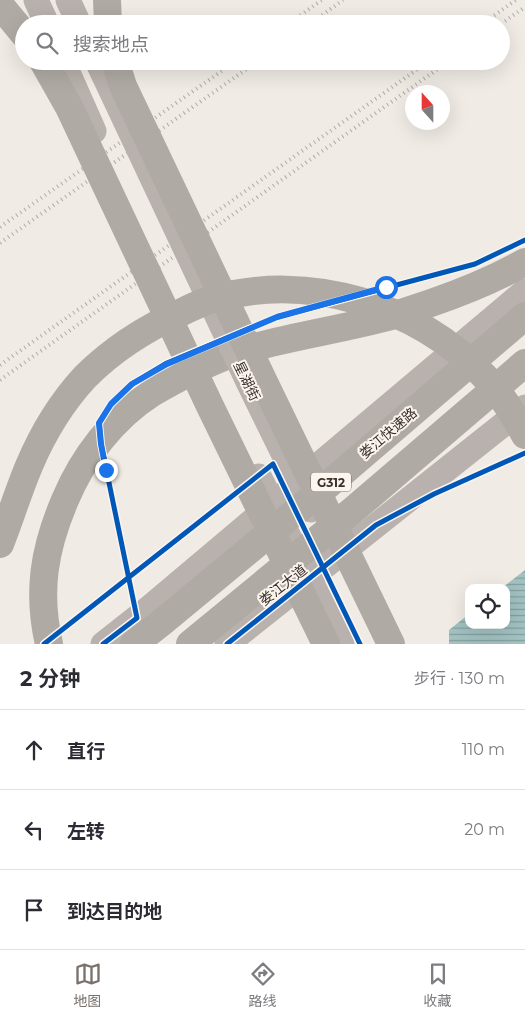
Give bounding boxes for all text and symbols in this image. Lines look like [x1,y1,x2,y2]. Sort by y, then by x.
search box [15,15,510,70]
icon: search [33,29,61,57]
text: 搜索地点 [73,33,149,56]
north arrow [405,85,450,130]
route start [375,276,398,299]
street label: 星湖街 [230,358,264,404]
street label: 娄江快速路 [355,404,421,462]
route end [95,459,118,482]
road number: G312 [311,472,351,492]
street label: 娄江大道 [255,561,311,609]
map controls [465,584,510,629]
button: locate [465,584,510,629]
text: 2 分钟 [20,666,80,691]
text: 步行 · 130 m [414,669,505,688]
icon: ahead [20,736,48,764]
text: 直行 [67,740,105,763]
text: 110 m [462,740,505,759]
icon: left [20,816,48,844]
text: 左转 [67,820,105,843]
text: 20 m [464,820,505,839]
icon: arrive [20,896,48,924]
text: 到达目的地 [67,900,162,923]
tab: 地图 [74,960,102,1010]
tab: 路线 [249,960,277,1010]
tab: 收藏 [424,960,452,1010]

